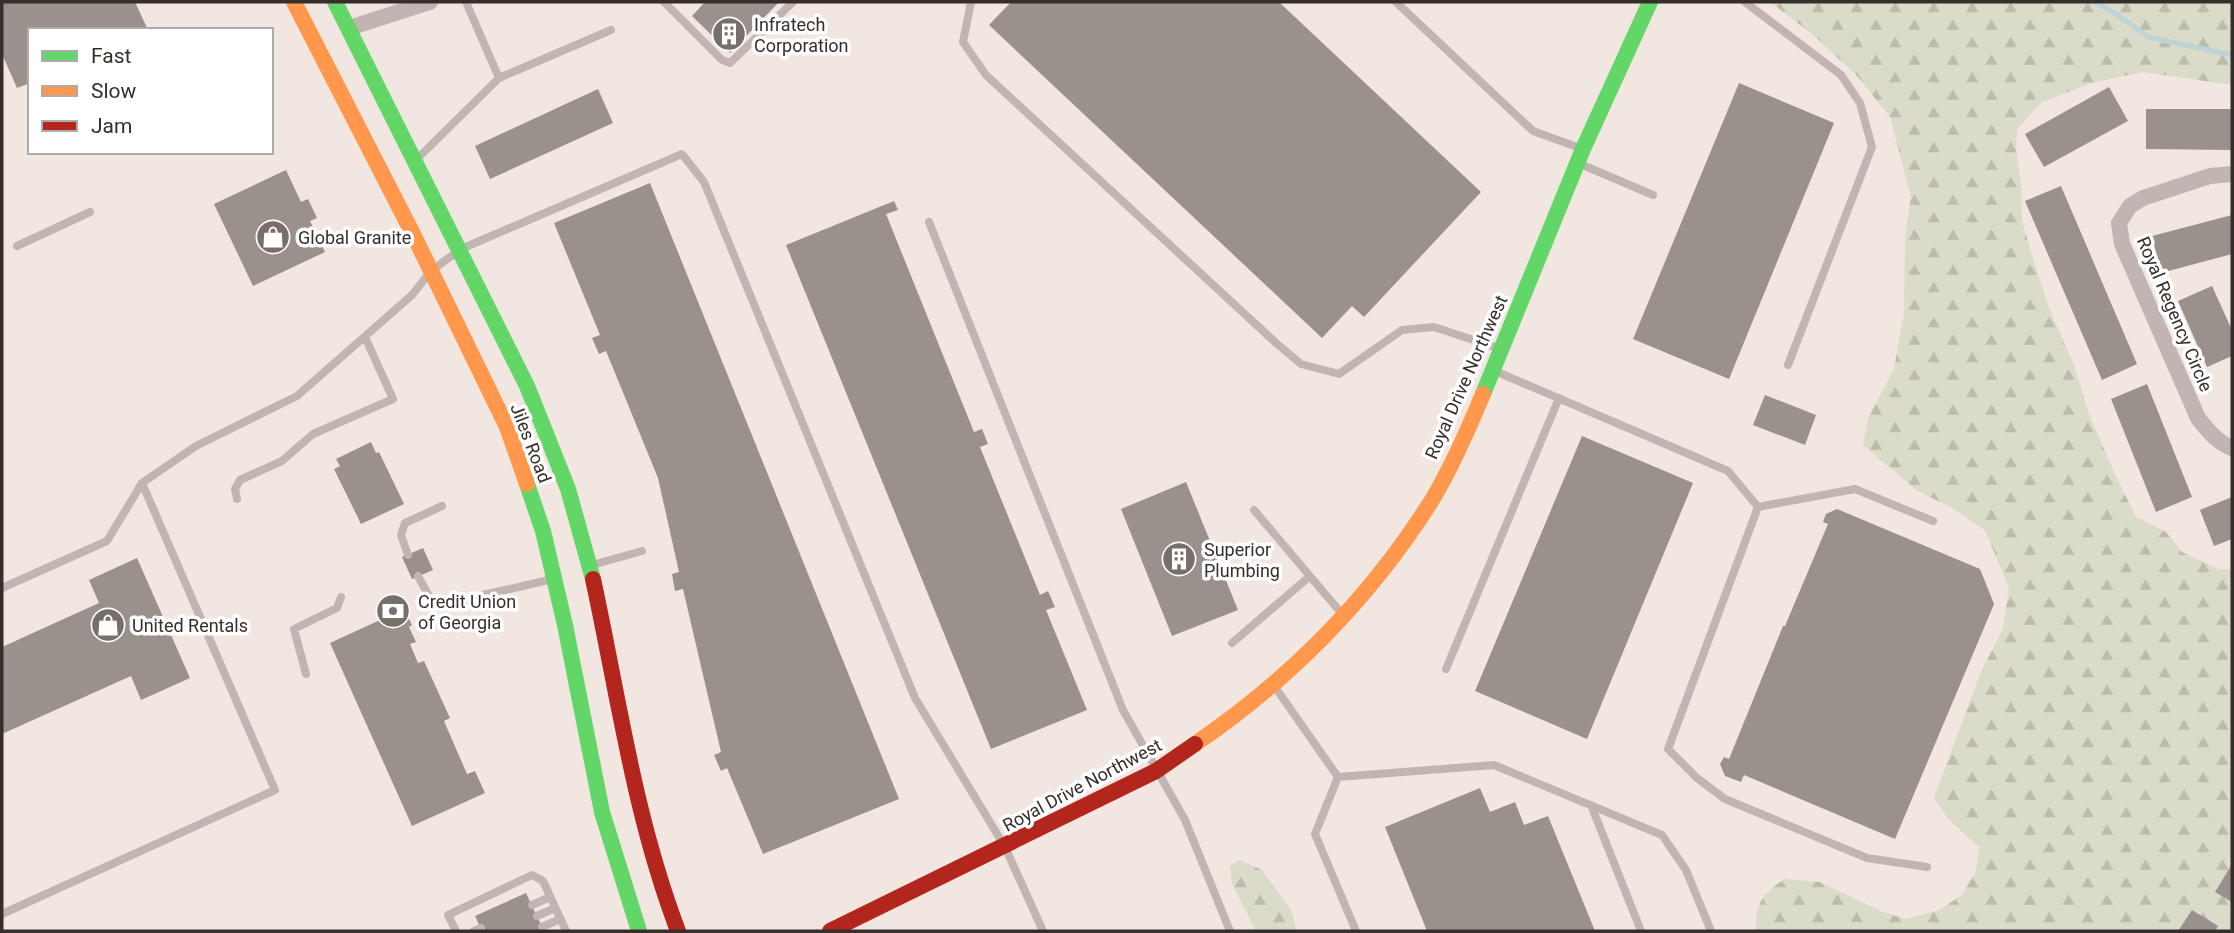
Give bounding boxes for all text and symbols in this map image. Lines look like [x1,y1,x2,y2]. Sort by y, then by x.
place label: Infratech Corporation [754,14,848,56]
building icon: Infratech Corporation [710,15,748,53]
legend [28,28,273,154]
text: Fast [91,44,132,68]
text: Slow [91,79,137,103]
text: Jam [91,114,132,138]
shop icon: Global Granite [254,218,292,256]
place label: Global Granite [298,227,411,248]
street label: Royal Regency Circle [2133,233,2217,395]
street label: Royal Drive Northwest [1420,292,1512,462]
street label: Jiles Road [506,400,556,486]
place label: Superior Plumbing [1204,539,1280,581]
building icon: Superior Plumbing [1160,540,1198,578]
place label: Credit Union of Georgia [418,591,516,633]
bank icon: Credit Union of Georgia [374,592,412,630]
shop icon: United Rentals [89,606,127,644]
place label: United Rentals [132,615,248,636]
street label: Royal Drive Northwest [999,734,1165,836]

